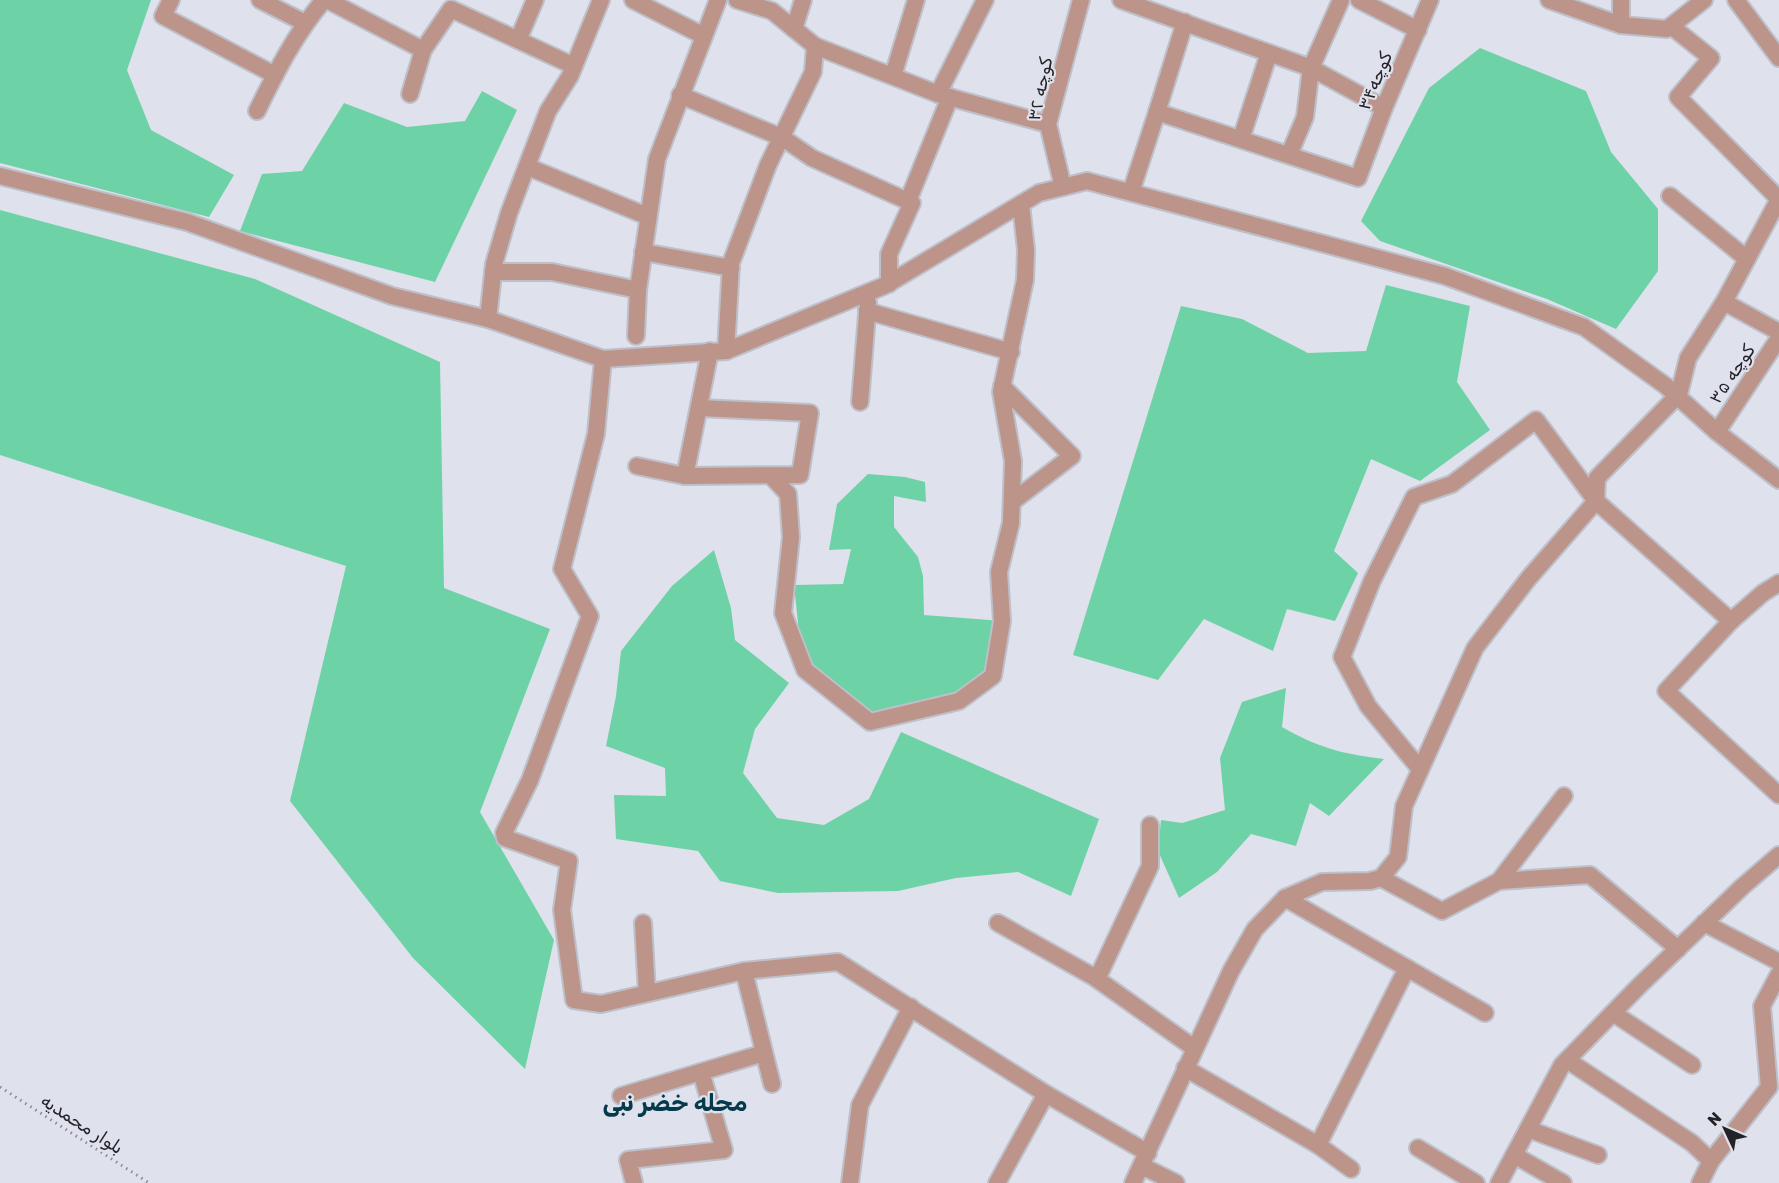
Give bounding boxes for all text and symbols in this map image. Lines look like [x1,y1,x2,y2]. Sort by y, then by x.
street label: کوچه۳۴ [1353,49,1397,113]
street label: کوچه ۳۲ [1023,55,1057,123]
street label: کوچه ۳۵ [1704,340,1760,408]
street label: بلوار محمدیه [37,1089,127,1159]
district label: محله خضر نبی [603,1089,747,1117]
north arrow [1695,1099,1755,1159]
text: N [1704,1108,1725,1130]

